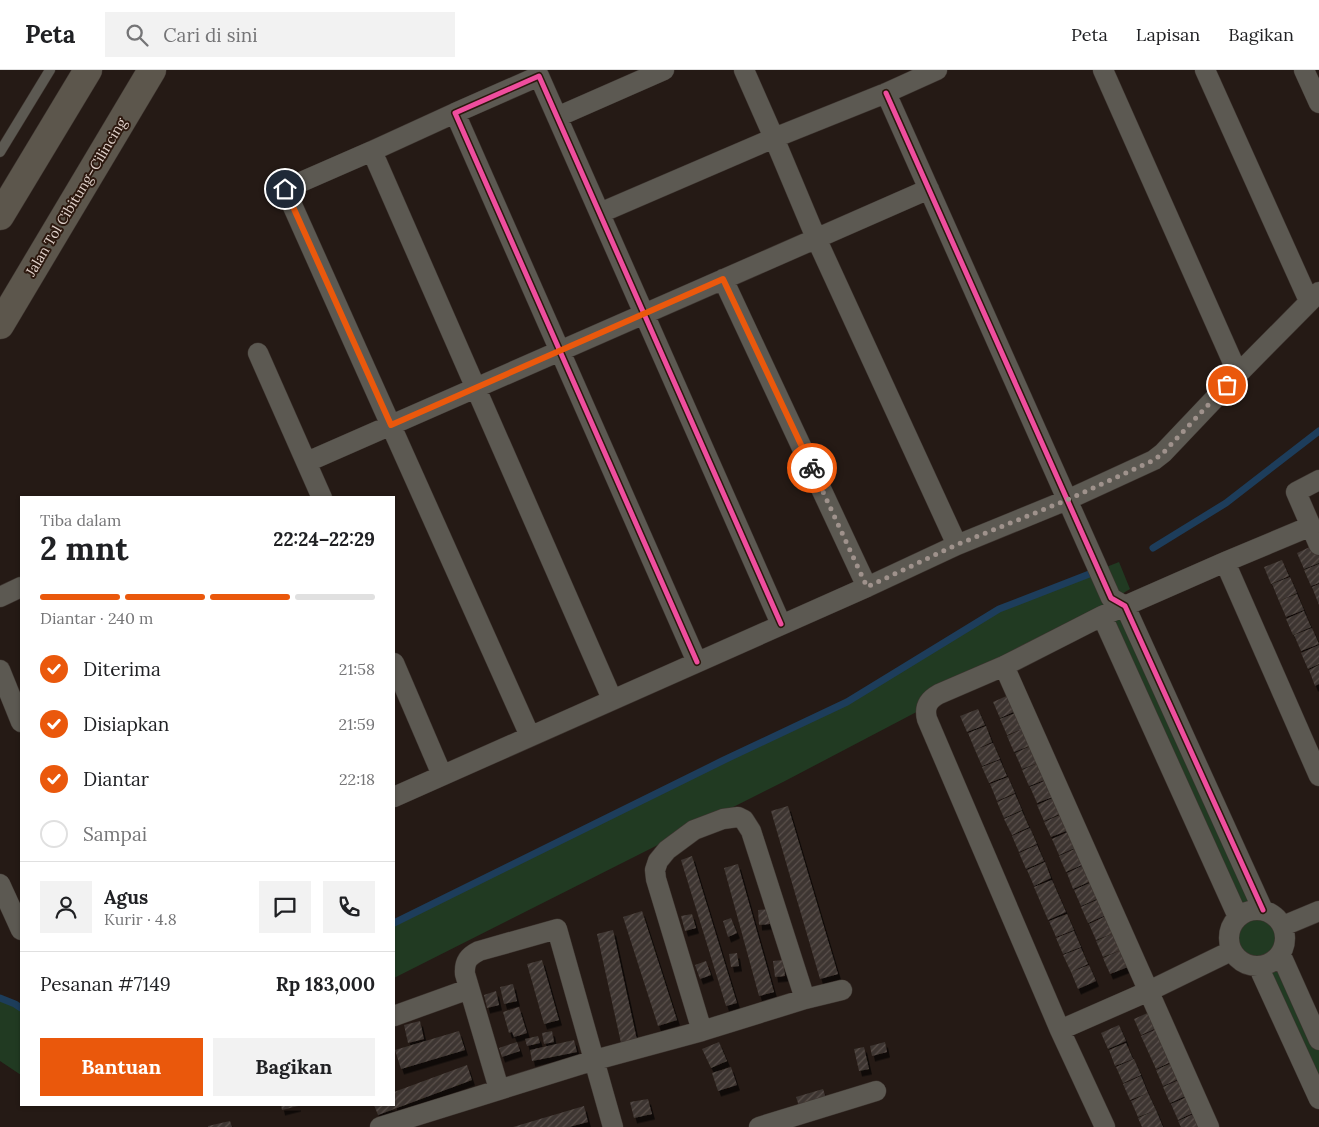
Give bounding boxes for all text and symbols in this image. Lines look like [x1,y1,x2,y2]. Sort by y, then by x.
search box [105,12,455,57]
text: Peta [25,19,75,50]
icon: search [123,21,151,49]
text: Cari di sini [163,23,258,47]
text: Peta [1071,23,1108,46]
text: Lapisan [1136,23,1200,46]
text: Bagikan [1228,23,1294,46]
street label: Jalan Tol Cibitung–Cilincing [21,114,131,280]
pin [264,168,306,210]
icon: home [271,175,299,203]
pin [1206,364,1248,406]
icon: bag [1213,371,1241,399]
courier [787,443,837,493]
icon: bike [798,454,826,482]
text: Tiba dalam [40,510,121,530]
text: 22:24–22:29 [273,527,375,551]
text: 2 mnt [40,528,128,569]
text: Diantar · 240 m [40,608,153,628]
icon: check [40,655,68,683]
text: Diterima [83,657,161,681]
text: 21:58 [339,659,375,679]
icon: check [40,710,68,738]
text: Disiapkan [83,712,169,736]
text: 21:59 [339,714,375,734]
icon: check [40,765,68,793]
text: Diantar [83,767,149,791]
text: 22:18 [339,769,375,789]
text: Sampai [83,822,147,846]
button: person [40,881,92,933]
button: chat [259,881,311,933]
button: phone [323,881,375,933]
text: Agus [104,885,148,909]
text: Kurir · 4.8 [104,909,177,929]
text: Pesanan #7149 [40,972,171,996]
text: Rp 183,000 [276,972,375,996]
button: Bantuan [40,1038,203,1096]
button: Bagikan [213,1038,375,1096]

